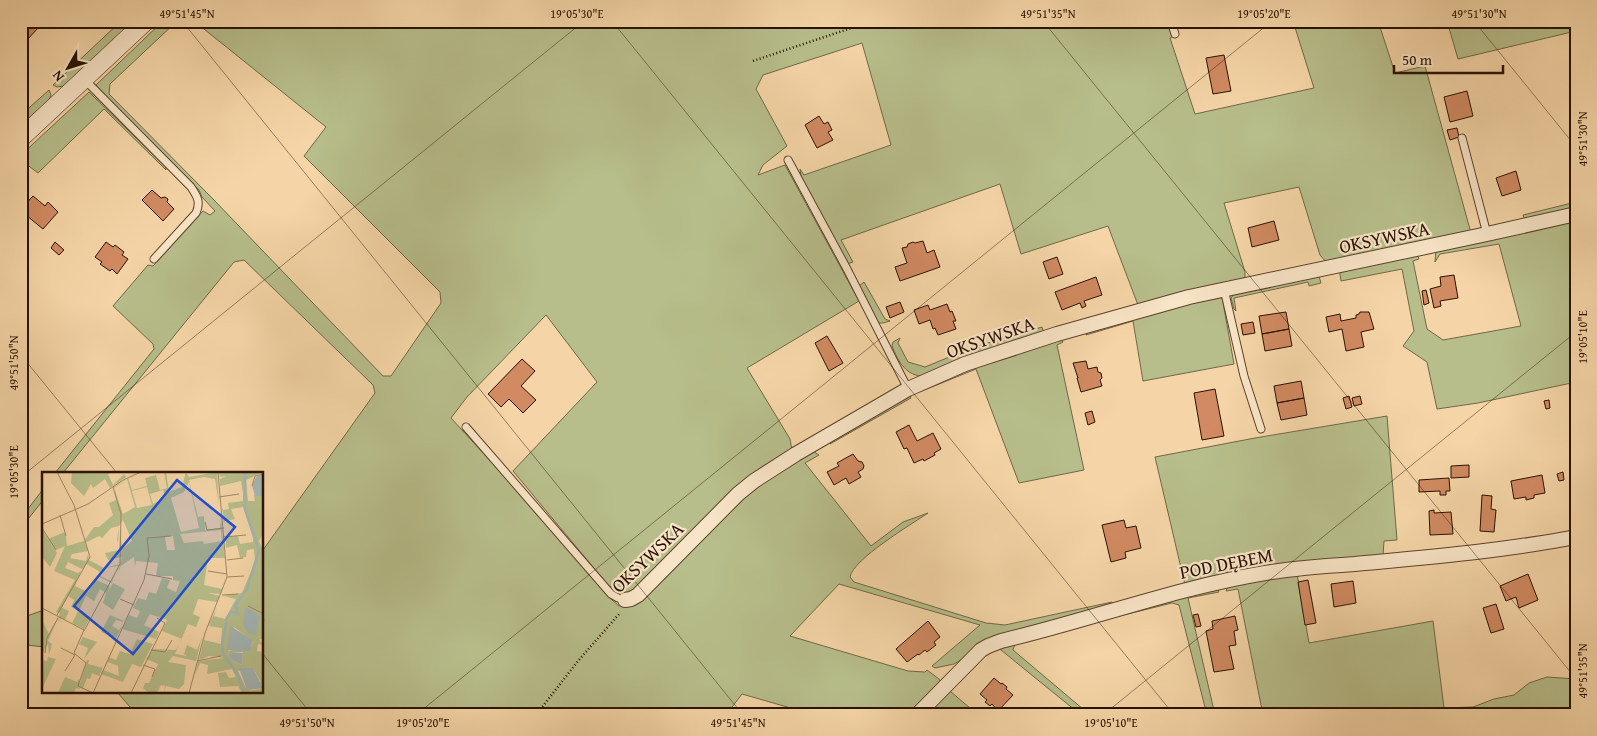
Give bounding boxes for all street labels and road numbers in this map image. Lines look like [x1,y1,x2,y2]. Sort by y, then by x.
street label: OKSYWSKA [1336,214,1432,260]
street label: OKSYWSKA [942,309,1038,365]
street label: OKSYWSKA [604,515,690,599]
street label: POD DĘBEM [1177,540,1275,586]

